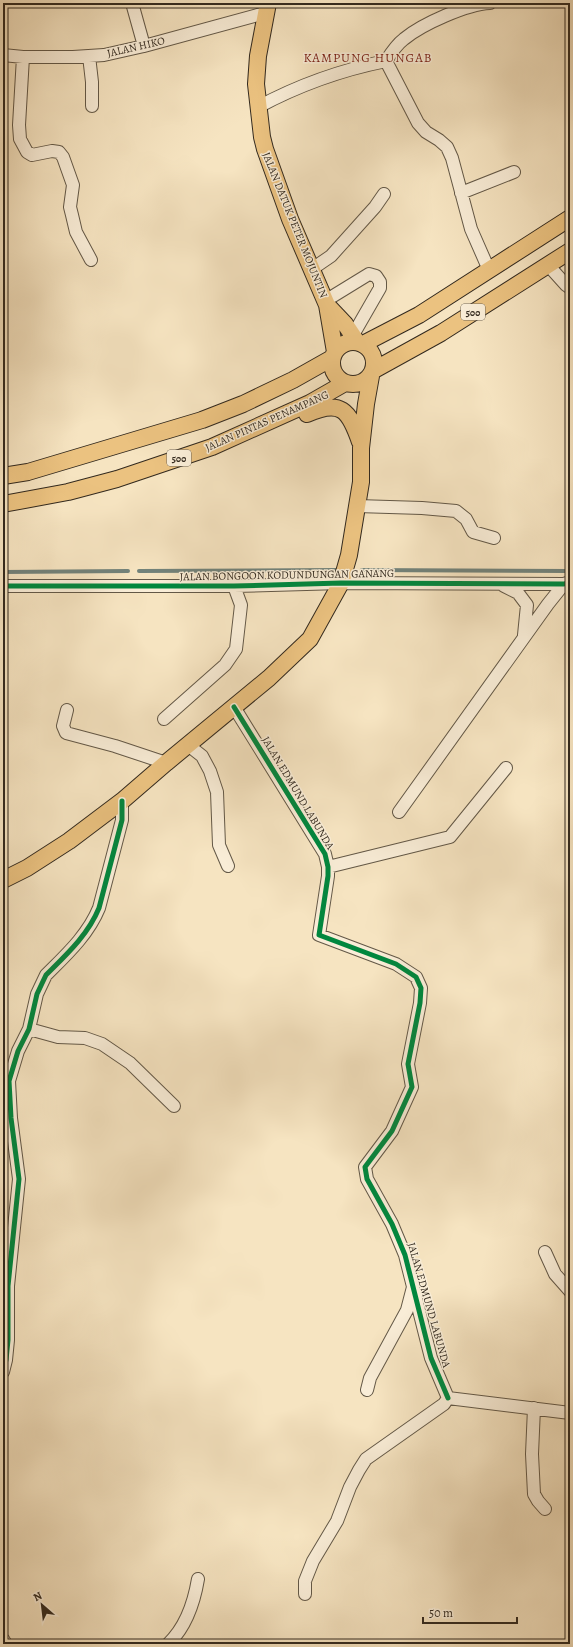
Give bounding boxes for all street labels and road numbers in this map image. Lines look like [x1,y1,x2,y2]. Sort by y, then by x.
street label: JALAN HIKO [106,33,167,61]
street label: JALAN DATUK PETER MOJUNTIN [259,150,331,300]
road number: 500 [461,304,485,320]
street label: JALAN PINTAS PENAMPANG [203,387,331,455]
road number: 500 [167,450,191,466]
street label: JALAN BONGOON KODUNDUNGAN GANANG [180,566,394,584]
street label: JALAN EDMUND LABUNDA [258,734,338,853]
street label: JALAN EDMUND LABUNDA [404,1241,454,1370]

